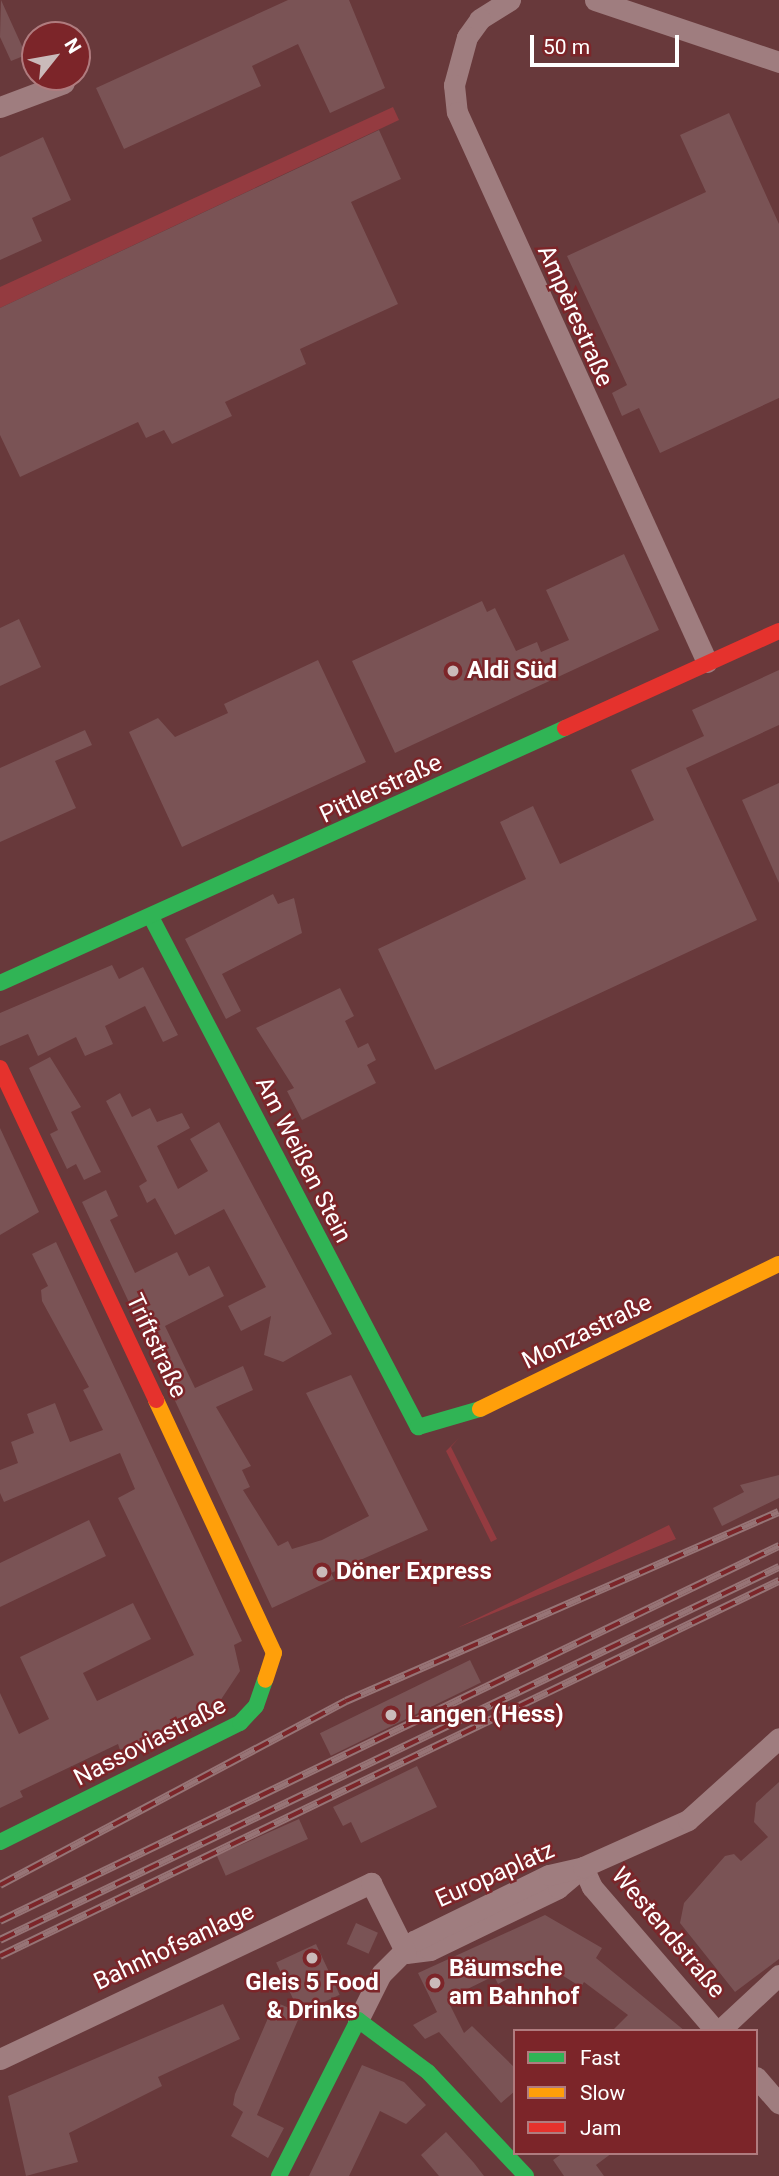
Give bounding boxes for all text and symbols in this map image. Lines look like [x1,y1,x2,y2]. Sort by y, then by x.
north arrow [21,21,91,91]
scale bar [534,21,683,65]
text: N [59,34,86,58]
text: 50 m [543,35,590,59]
street label: Ampèrestraße [531,241,619,391]
place label: Aldi Süd [467,657,557,685]
marker: Aldi Süd [445,663,461,679]
street label: Pittlerstraße [315,748,447,830]
street label: Am Weißen Stein [249,1072,357,1248]
street label: Monzastraße [517,1288,657,1376]
street label: Triftstraße [119,1289,193,1403]
place label: Döner Express [336,1558,492,1586]
marker: Döner Express [314,1564,330,1580]
street label: Nassoviastraße [69,1691,231,1793]
place label: Langen (Hess) [407,1701,564,1729]
marker: Langen (Hess) [381,1705,401,1725]
street label: Europaplatz [431,1836,559,1914]
street label: Westendstraße [605,1862,731,2004]
street label: Bahnhofsanlage [89,1897,259,1997]
marker: Gleis 5 Food & Drinks [304,1950,320,1966]
place label: Bäumsche am Bahnhof [449,1955,579,2011]
place label: Gleis 5 Food & Drinks [245,1969,379,2025]
marker: Bäumsche am Bahnhof [427,1975,443,1991]
legend [513,2029,758,2155]
text: Fast [580,2046,620,2070]
text: Slow [580,2081,625,2105]
text: Jam [580,2116,621,2140]

